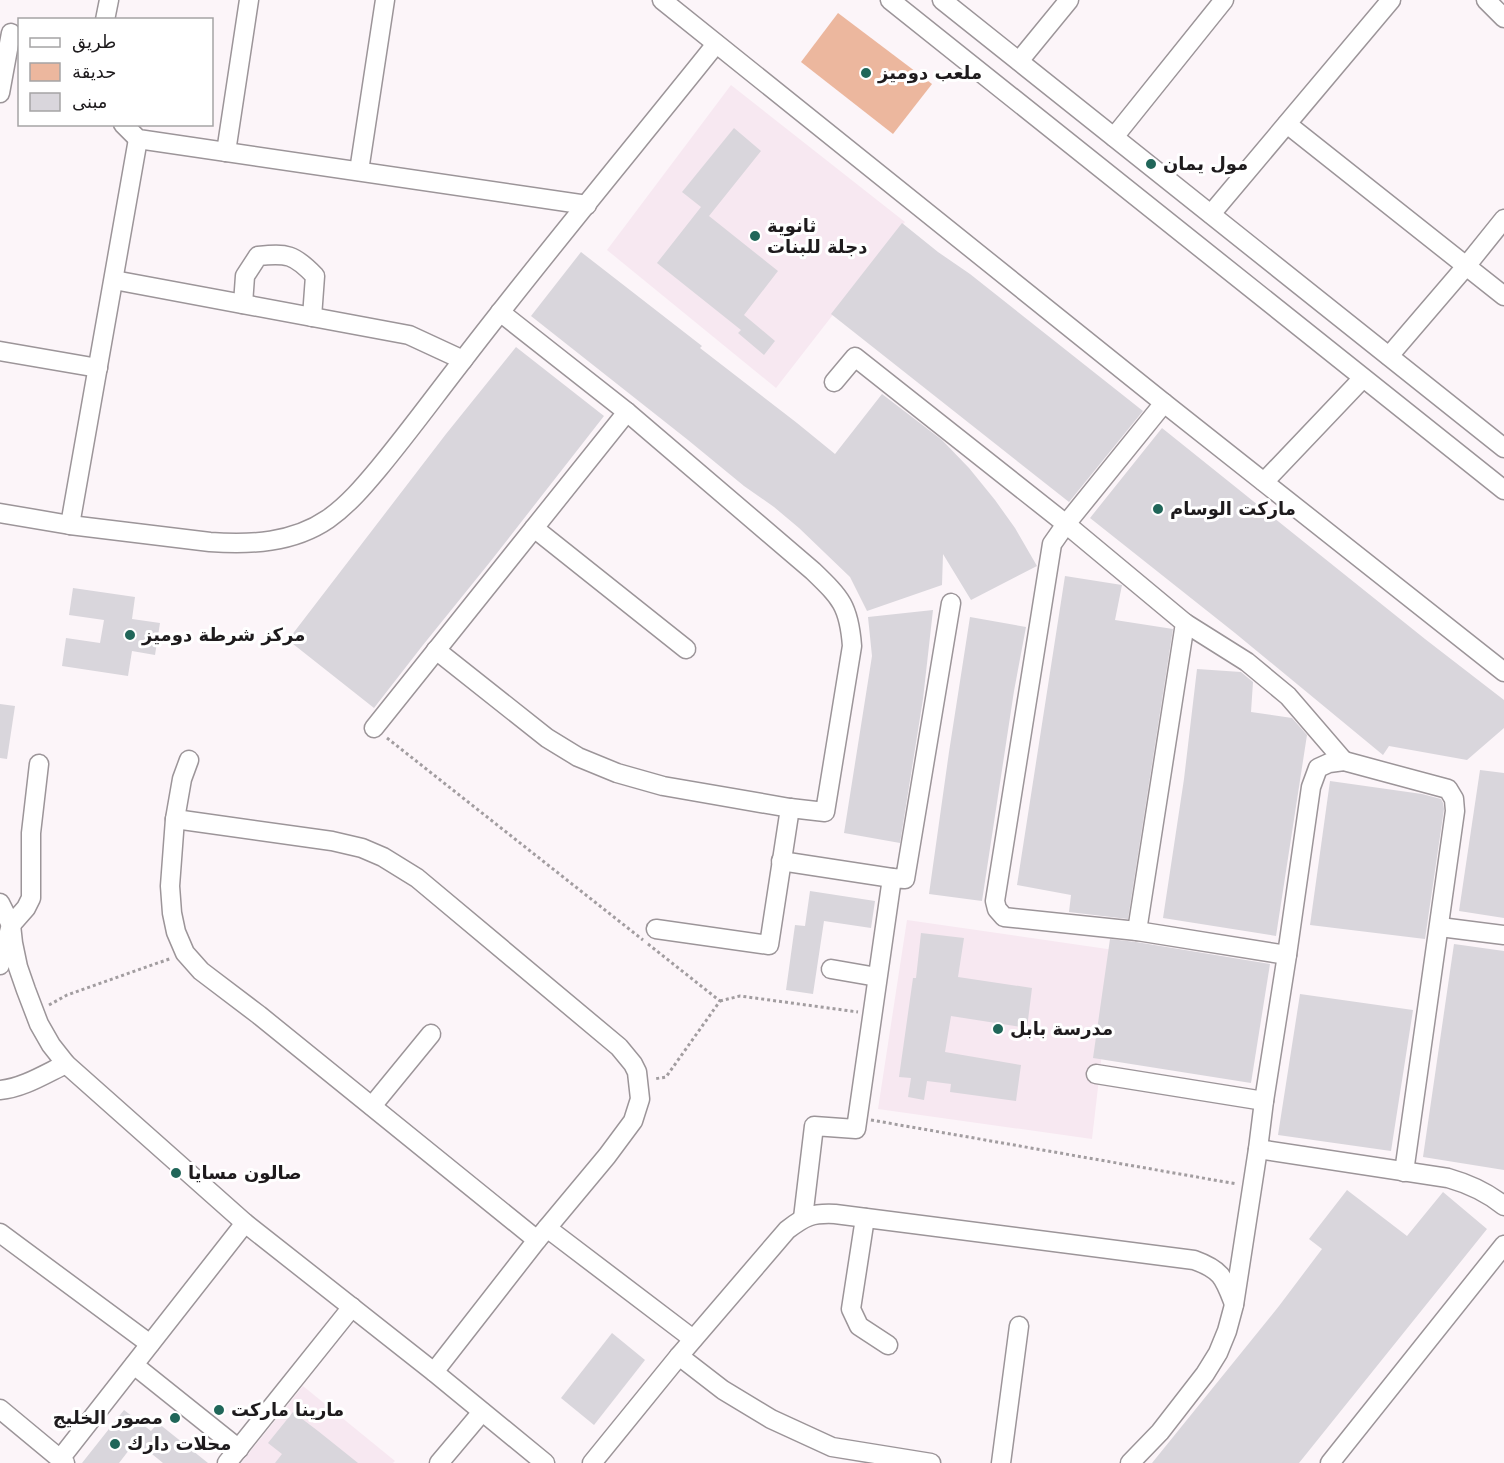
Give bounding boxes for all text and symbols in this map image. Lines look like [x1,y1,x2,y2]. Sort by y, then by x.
legend [18,18,213,126]
text: طريق [72,31,116,53]
text: حديقة [72,61,116,82]
place label: ملعب دوميز [877,62,982,84]
marker: ملعب دوميز [859,66,873,80]
text: مبنى [72,91,108,112]
place label: مول يمان [1163,153,1248,175]
marker: مول يمان [1144,157,1158,171]
place label: ثانوية دجلة للبنات [767,215,867,257]
marker: ثانوية دجلة للبنات [748,229,762,243]
place label: ماركت الوسام [1170,498,1296,520]
marker: ماركت الوسام [1151,502,1165,516]
place label: مركز شرطة دوميز [141,624,305,646]
marker: مركز شرطة دوميز [123,628,137,642]
place label: مدرسة بابل [1010,1018,1113,1039]
marker: مدرسة بابل [991,1022,1005,1036]
place label: صالون مسايا [188,1162,302,1184]
marker: صالون مسايا [169,1166,183,1180]
place label: مارينا ماركت [231,1399,344,1420]
marker: مارينا ماركت [212,1403,226,1417]
place label: مصور الخليج [53,1407,163,1429]
marker: مصور الخليج [168,1411,182,1425]
place label: محلات دارك [127,1433,231,1454]
marker: محلات دارك [108,1437,122,1451]

